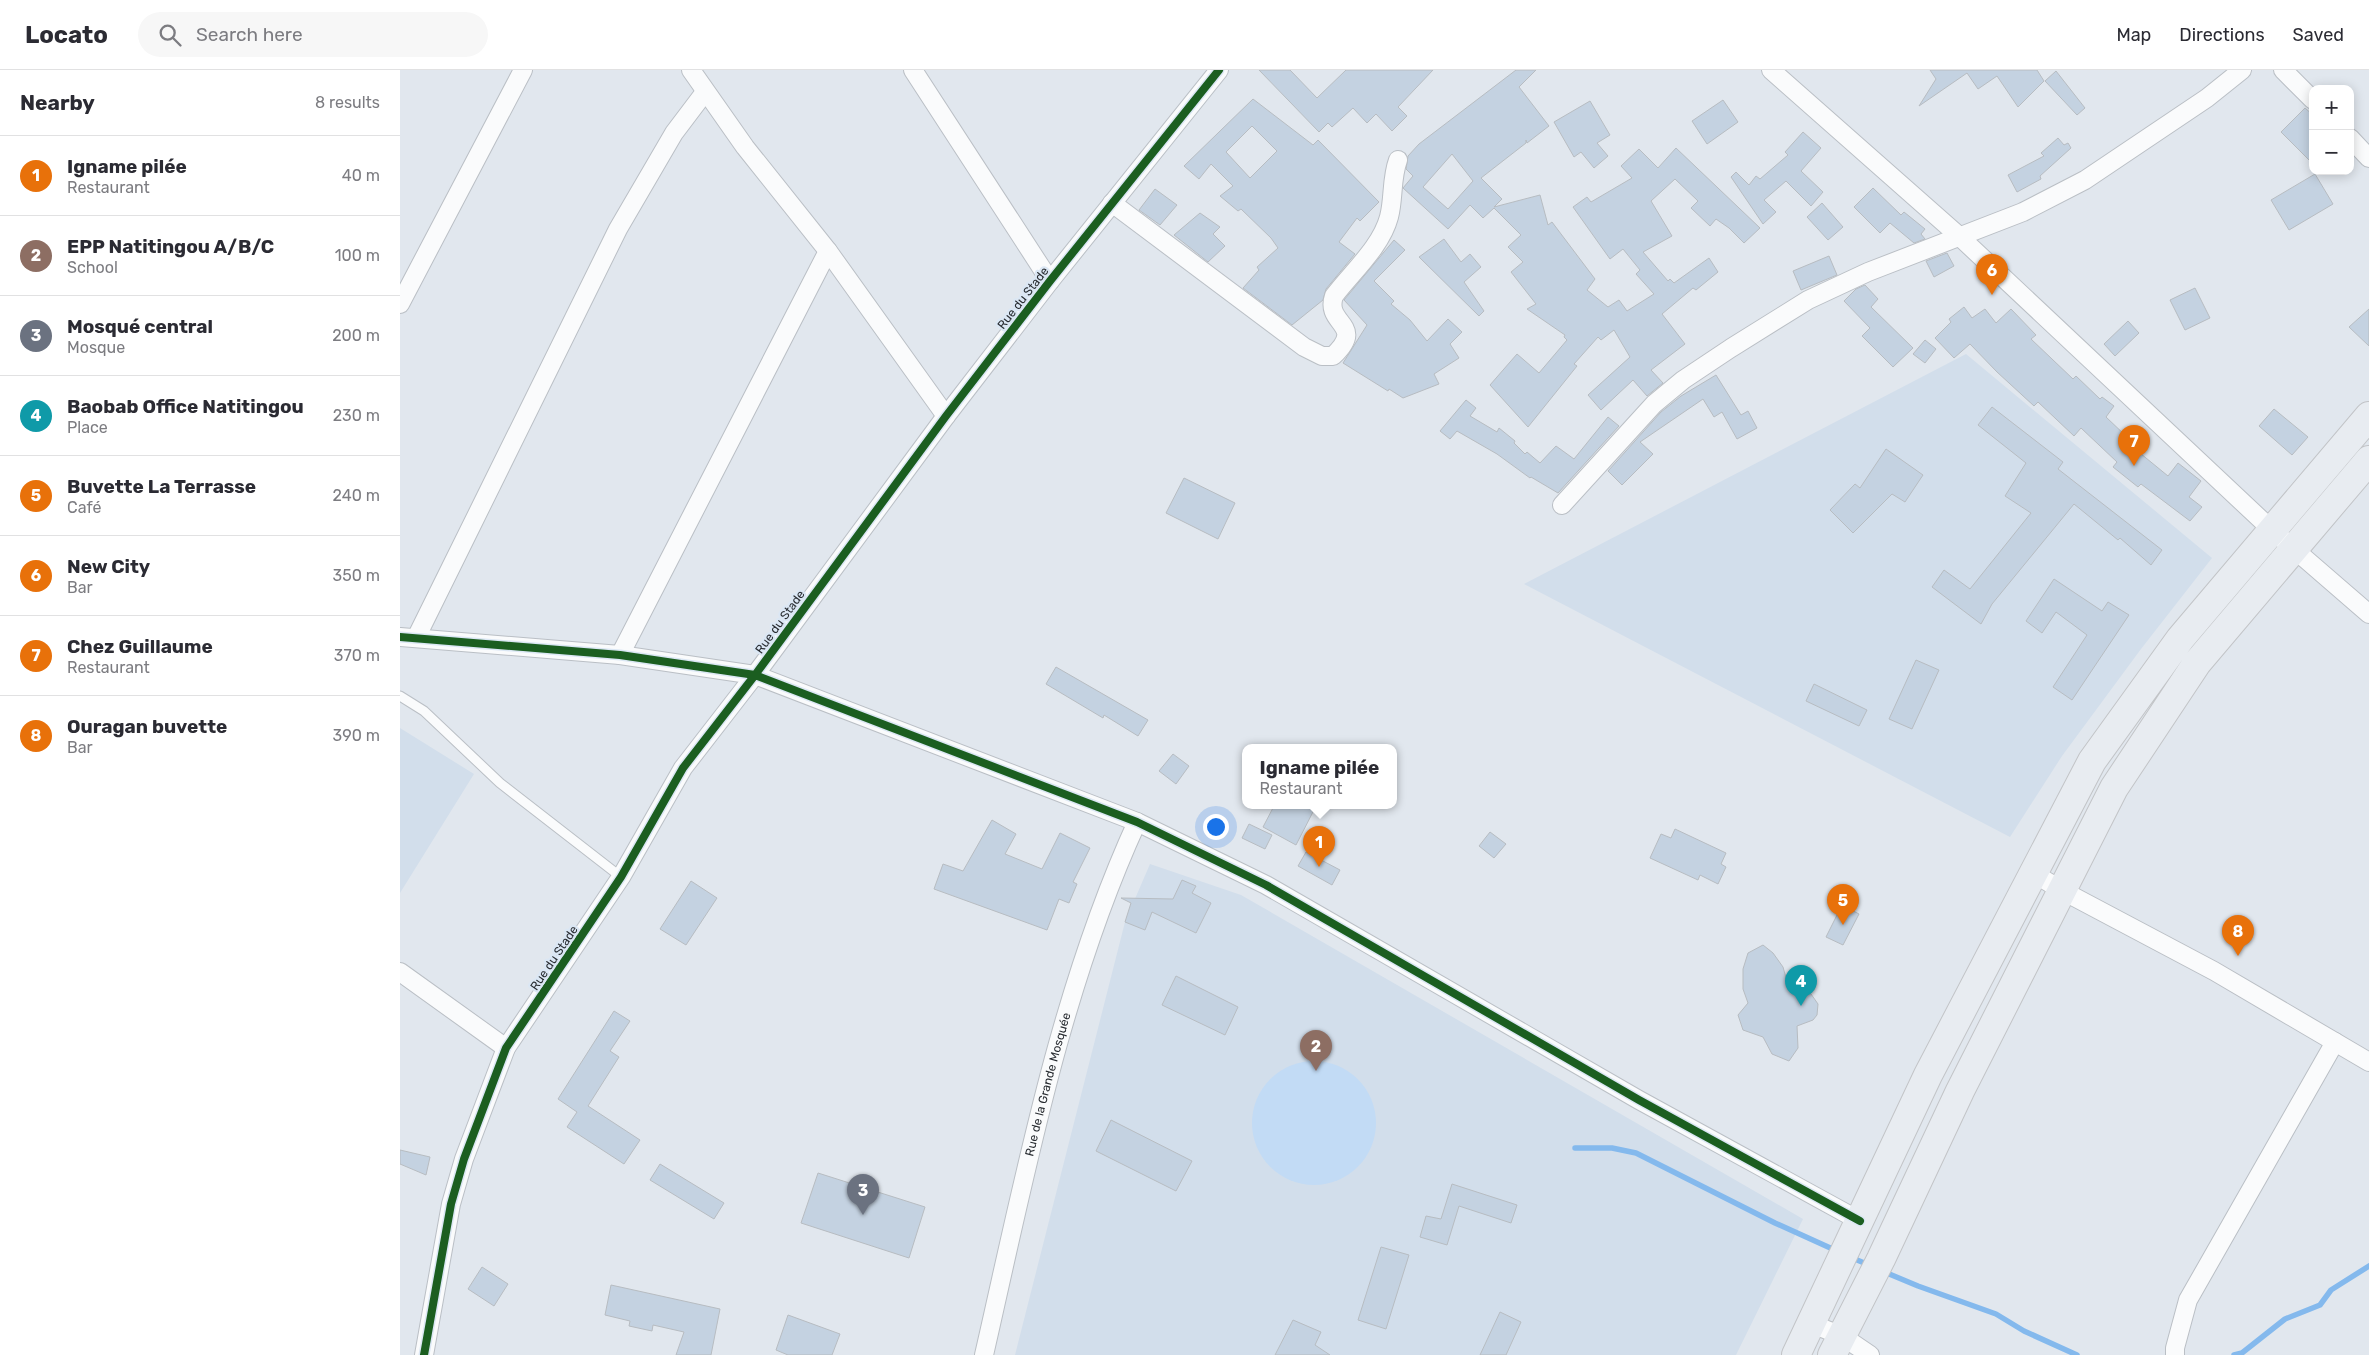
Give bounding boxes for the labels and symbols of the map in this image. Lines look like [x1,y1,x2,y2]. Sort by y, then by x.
pin: 6 [1976,254,2008,295]
street label: Rue du Stade [994,264,1052,332]
pin: 7 [2118,425,2150,466]
street label: Rue du Stade [752,587,808,656]
your location [1203,814,1229,840]
pin: 1 [1303,826,1335,867]
pin: 5 [1827,884,1859,925]
pin: 8 [2222,915,2254,956]
street label: Rue du Stade [527,923,581,993]
pin: 4 [1785,965,1817,1006]
street label: Rue de la Grande Mosquée [1022,1011,1074,1158]
pin: 2 [1300,1030,1332,1071]
pin: 3 [847,1174,879,1215]

